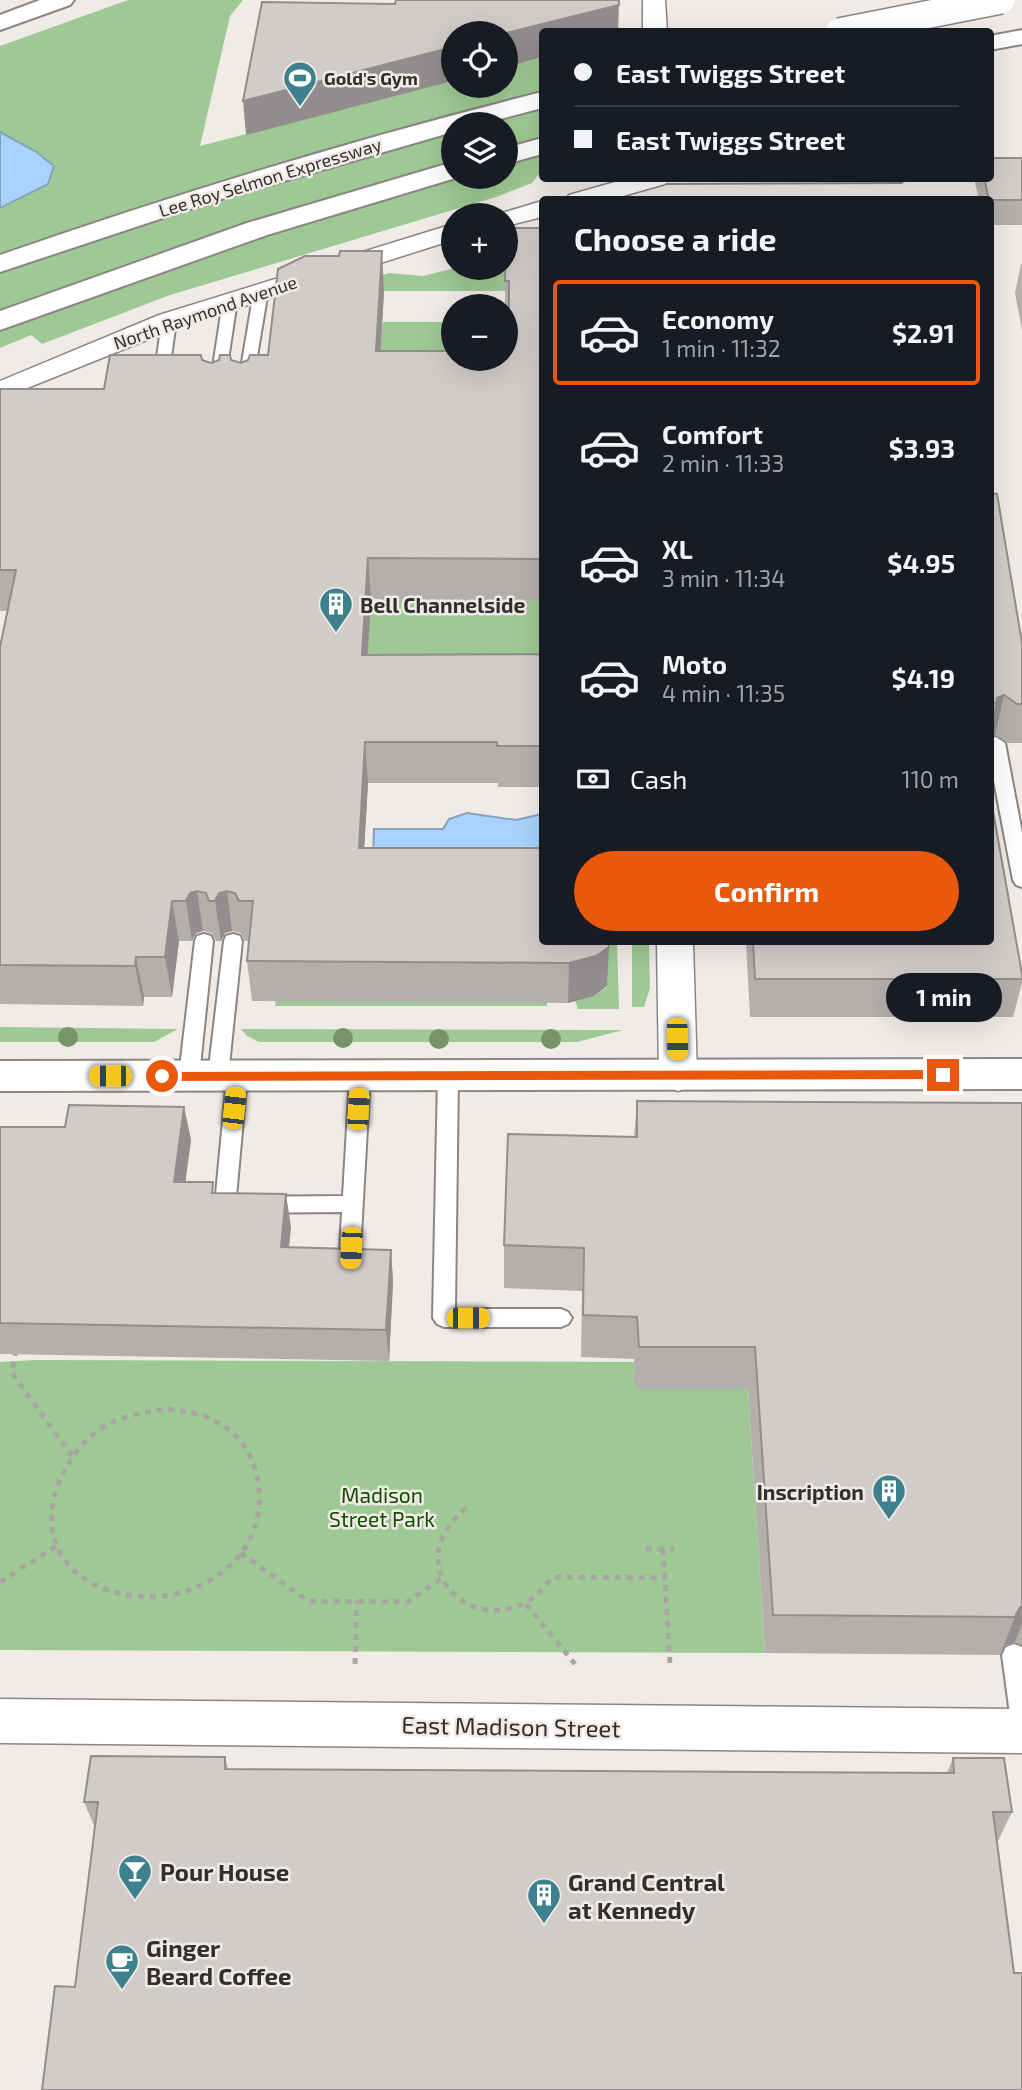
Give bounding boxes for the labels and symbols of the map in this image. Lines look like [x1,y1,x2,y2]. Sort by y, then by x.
sports icon: Gold's Gym [281,59,319,108]
place label: Gold's Gym [324,67,418,89]
street label: Lee Roy Selmon Expressway [156,132,384,221]
street label: North Raymond Avenue [110,270,300,354]
building icon: Bell Channelside [317,585,355,634]
place label: Bell Channelside [360,592,526,617]
callout: 1 min [885,974,1001,1023]
car [667,1018,688,1060]
route end [927,1059,959,1091]
route start [146,1060,178,1092]
car [90,1066,132,1087]
car [222,1086,247,1130]
car [347,1087,370,1131]
car [340,1226,363,1270]
car [448,1308,490,1329]
building icon: Inscription [870,1472,908,1521]
place label: Inscription [757,1479,864,1504]
park label: Madison Street Park [329,1482,435,1531]
street label: East Madison Street [401,1710,621,1742]
bar icon: Pour House [116,1852,154,1901]
place label: Pour House [160,1857,289,1886]
place label: Grand Central at Kennedy [568,1867,725,1924]
building icon: Grand Central at Kennedy [525,1876,563,1925]
place label: Ginger Beard Coffee [146,1933,292,1990]
cafe icon: Ginger Beard Coffee [103,1942,141,1991]

